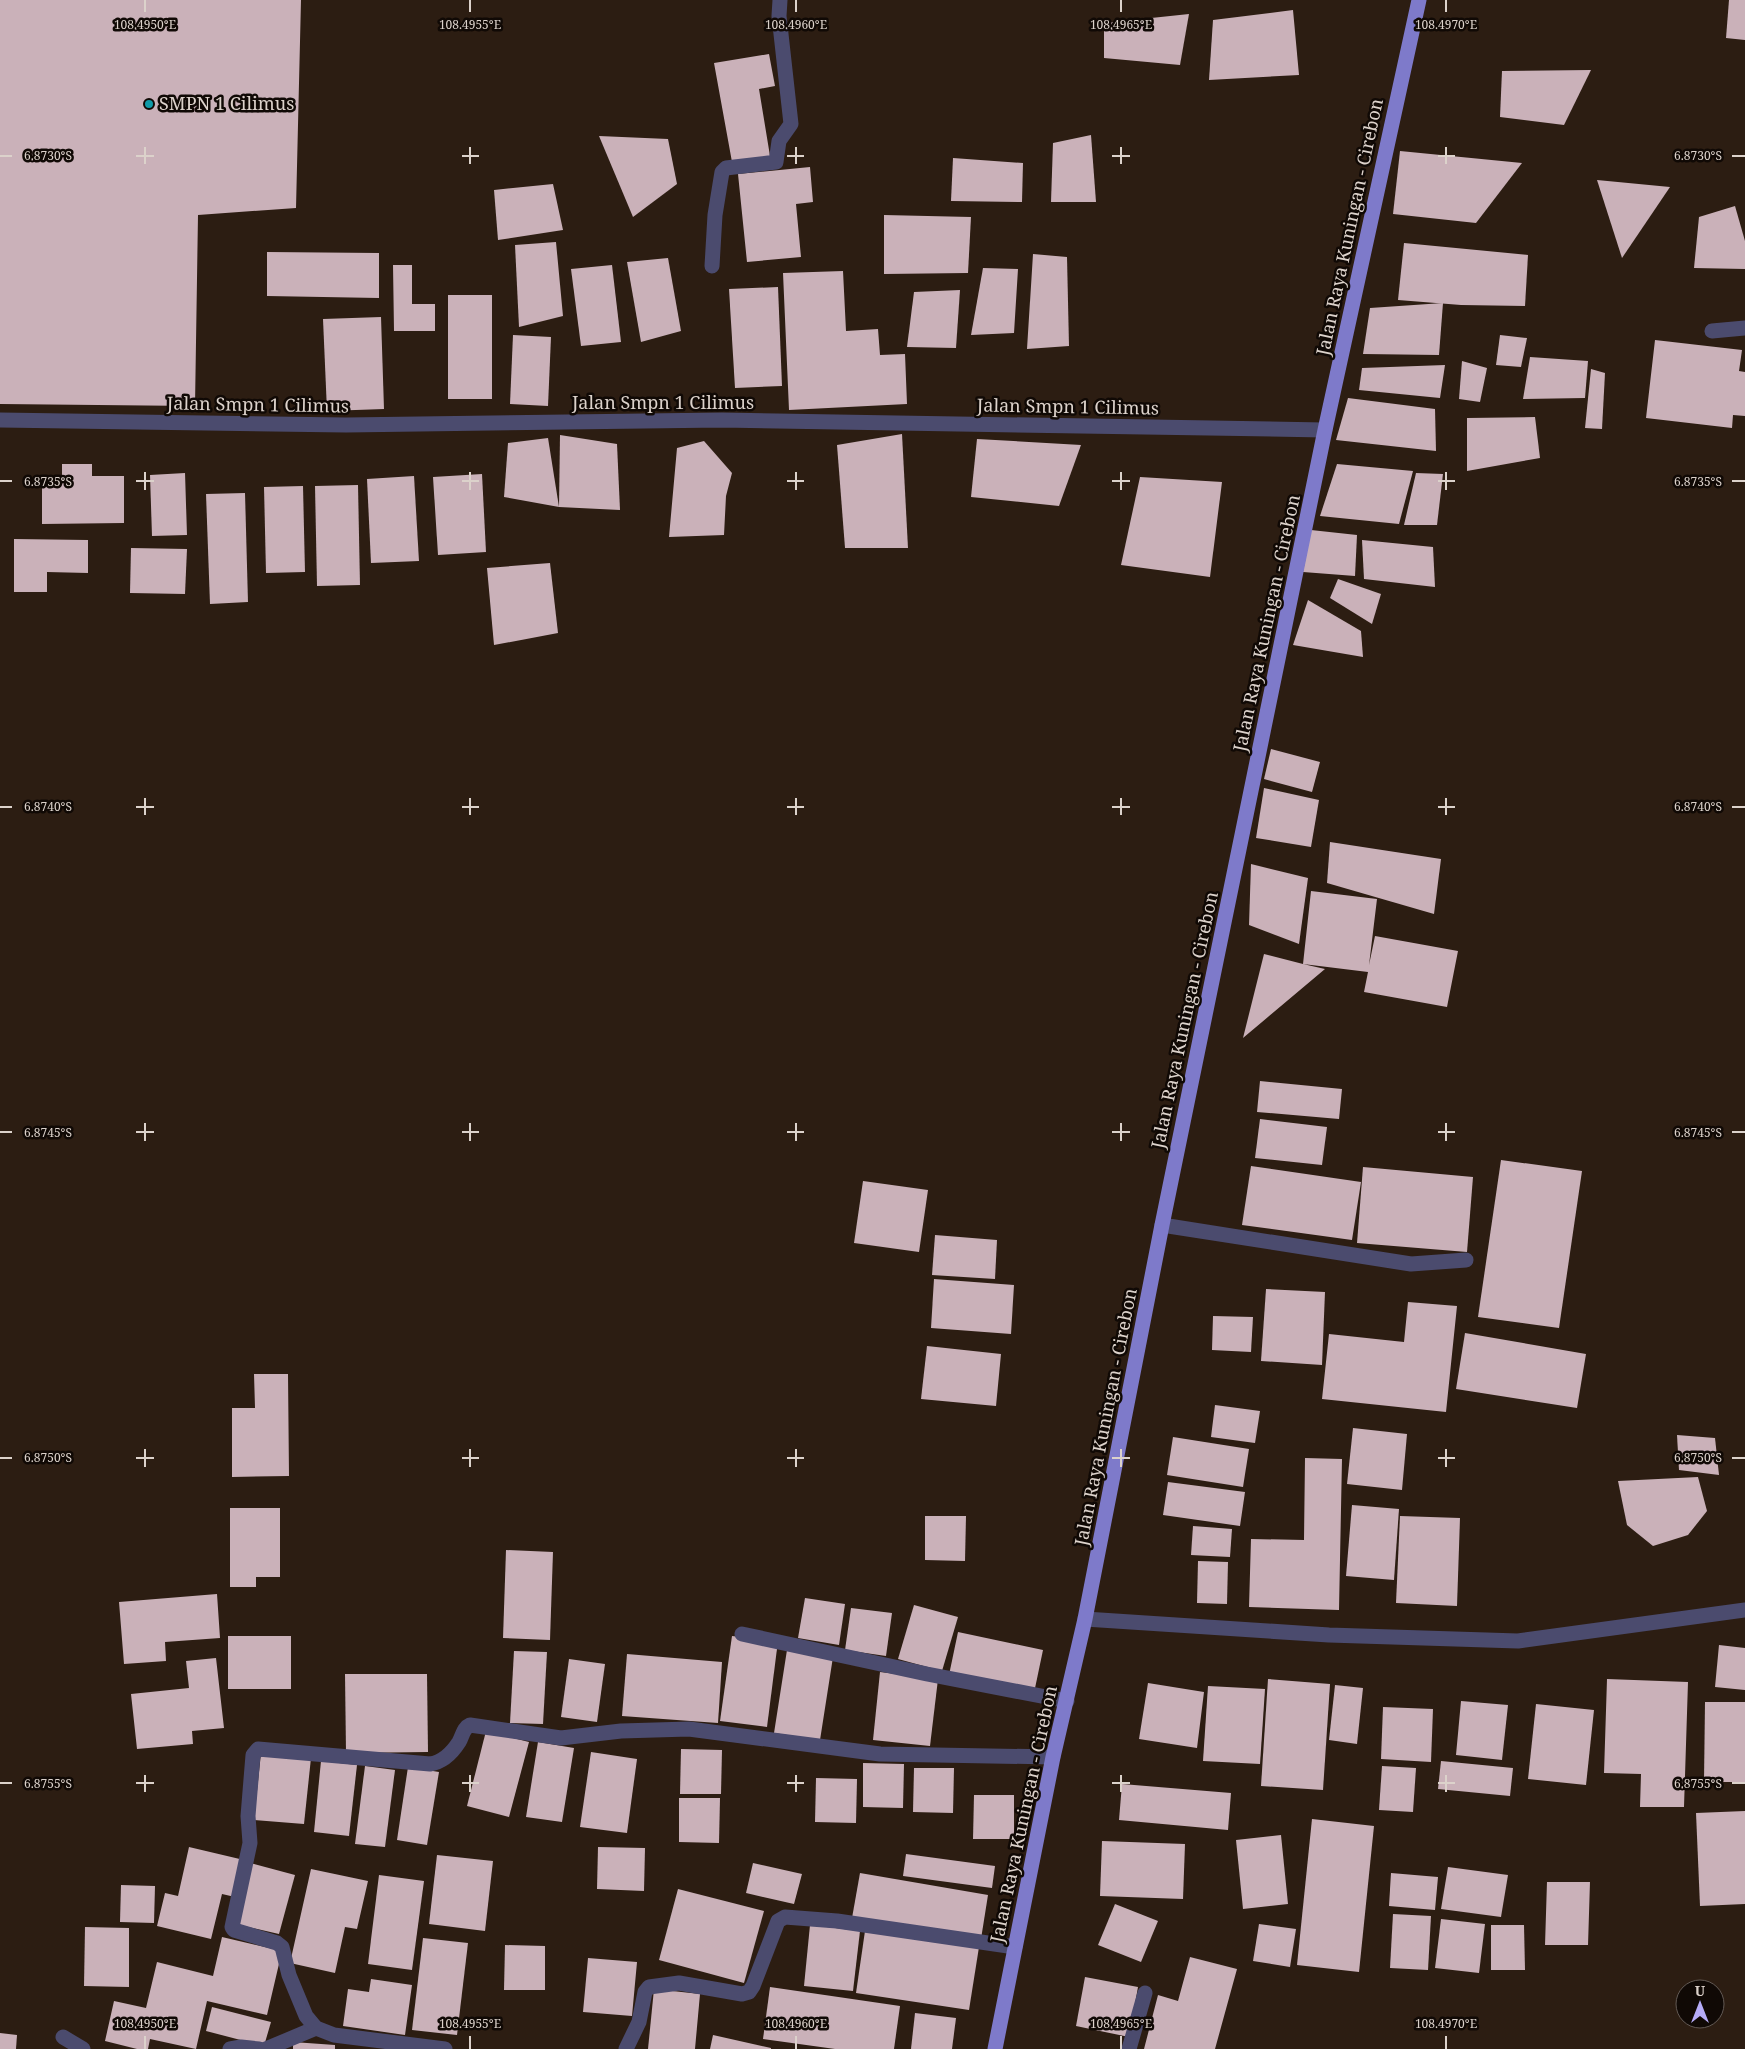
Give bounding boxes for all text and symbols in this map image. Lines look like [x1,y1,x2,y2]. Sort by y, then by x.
text: 108.4950°E [114,16,176,33]
text: 108.4955°E [439,16,501,33]
text: 108.4960°E [765,16,827,33]
text: 108.4965°E [1090,16,1152,33]
text: 108.4970°E [1415,16,1477,33]
place label: SMPN 1 Cilimus [159,91,294,115]
street label: Jalan Raya Kuningan - Cirebon [1310,96,1388,358]
marker: SMPN 1 Cilimus [143,98,155,110]
text: 6.8730°S [24,147,72,164]
text: 6.8730°S [1674,147,1722,164]
street label: Jalan Smpn 1 Cilimus [166,390,349,418]
street label: Jalan Smpn 1 Cilimus [571,390,754,414]
street label: Jalan Smpn 1 Cilimus [976,392,1159,420]
text: 6.8735°S [24,473,72,490]
text: 6.8735°S [1674,473,1722,490]
street label: Jalan Raya Kuningan - Cirebon [1227,492,1305,754]
text: 6.8740°S [24,798,72,815]
text: 6.8740°S [1674,798,1722,815]
street label: Jalan Raya Kuningan - Cirebon [1145,889,1223,1151]
text: 6.8745°S [24,1124,72,1141]
text: 6.8745°S [1674,1124,1722,1141]
street label: Jalan Raya Kuningan - Cirebon [1068,1285,1142,1549]
text: 6.8750°S [24,1449,72,1466]
text: 6.8750°S [1674,1449,1722,1466]
street label: Jalan Raya Kuningan - Cirebon [984,1683,1062,1945]
text: 6.8755°S [24,1775,72,1792]
text: 6.8755°S [1674,1775,1722,1792]
north arrow [1675,1979,1725,2029]
text: U [1695,1981,1706,2000]
text: 108.4950°E [114,2015,176,2032]
text: 108.4955°E [439,2015,501,2032]
text: 108.4960°E [765,2015,827,2032]
text: 108.4965°E [1090,2015,1152,2032]
text: 108.4970°E [1415,2015,1477,2032]

